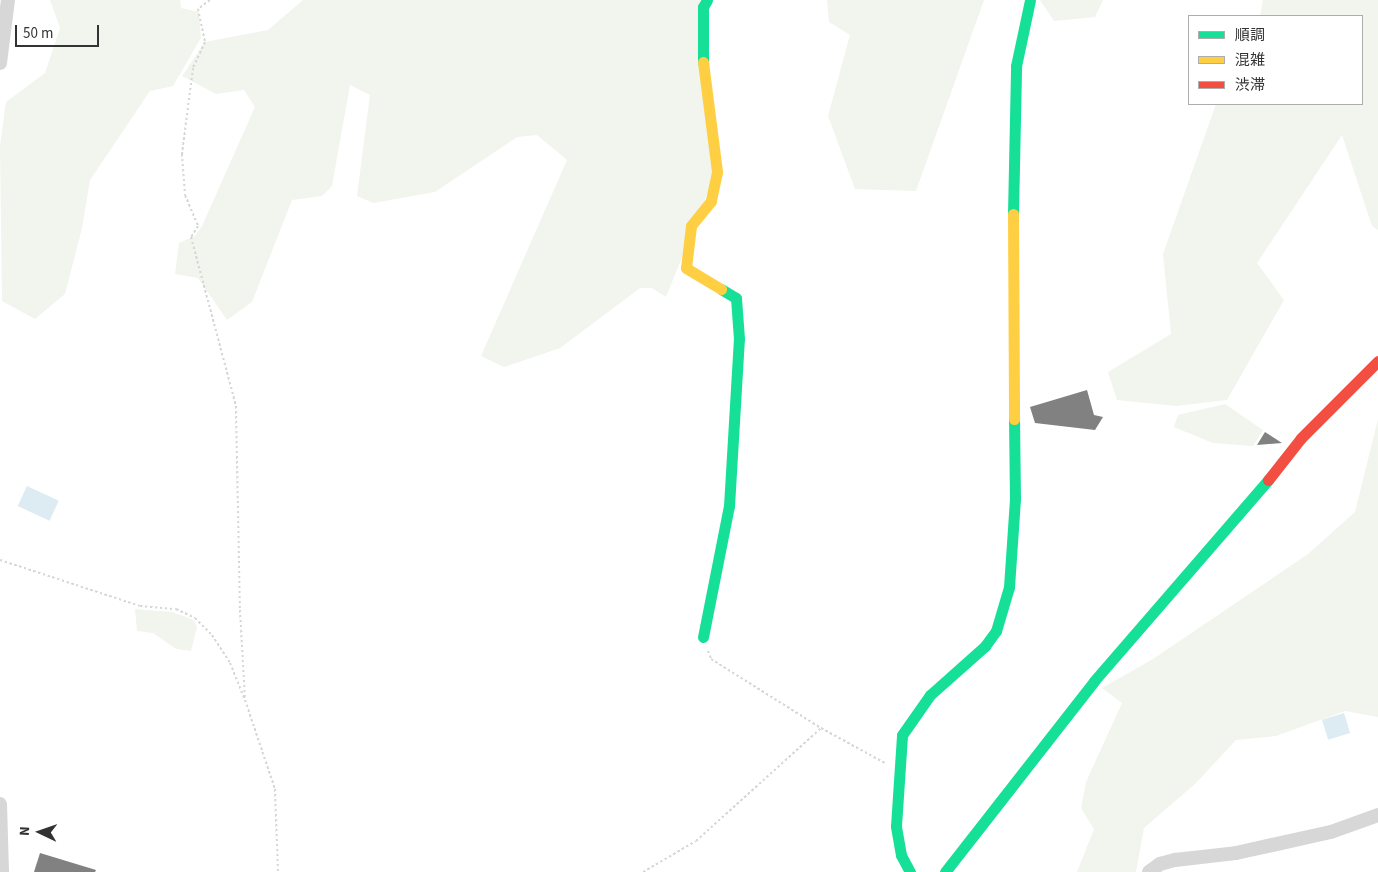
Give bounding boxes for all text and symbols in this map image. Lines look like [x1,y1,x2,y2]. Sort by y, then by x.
scale bar [18,15,101,47]
legend [1188,15,1363,105]
text: 50 m [23,23,53,44]
text: 順調 [1235,25,1265,46]
text: 混雑 [1235,50,1265,71]
text: 渋滞 [1235,75,1265,96]
north arrow [15,807,65,857]
text: N [15,826,35,836]

